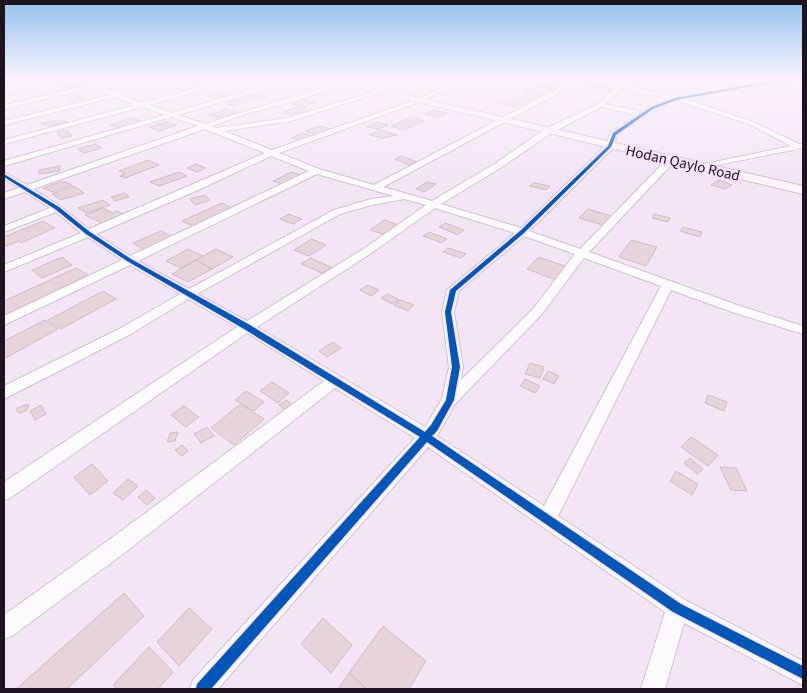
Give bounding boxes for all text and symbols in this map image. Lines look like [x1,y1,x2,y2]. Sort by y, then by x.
street label: Hodan Qaylo Road [624,140,742,187]

